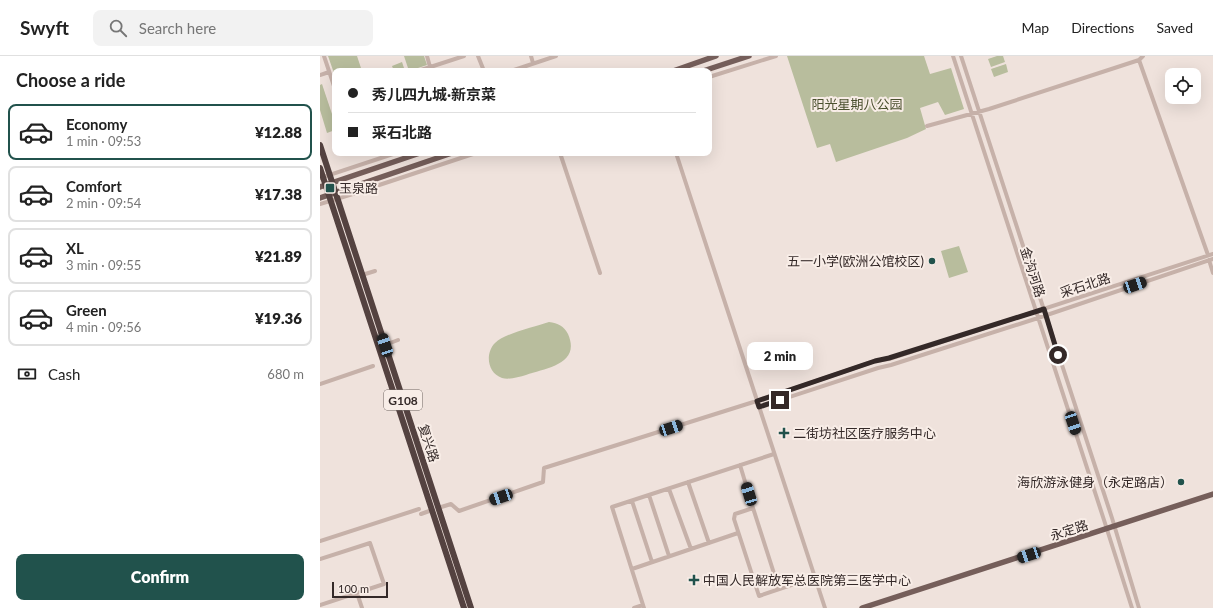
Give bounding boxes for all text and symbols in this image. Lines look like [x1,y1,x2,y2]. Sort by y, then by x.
search box [93,10,373,46]
text: Swyft [20,16,69,39]
icon: search [107,17,129,39]
text: Search here [139,19,216,37]
text: Map [1022,19,1049,36]
text: Directions [1071,19,1134,36]
text: Saved [1156,19,1193,36]
map controls [1165,68,1201,104]
button: locate [1165,68,1201,104]
text: Choose a ride [16,69,125,91]
text: 秀儿四九城·新京菜 [372,85,496,103]
park label: 阳光星期八公园 [811,96,903,112]
icon: car [18,114,54,150]
text: Economy [66,115,127,133]
text: ¥12.88 [255,123,302,141]
text: 采石北路 [372,123,432,141]
text: 1 min · 09:53 [66,133,141,149]
icon: car [18,176,54,212]
text: Comfort [66,177,122,195]
place label: 玉泉路 [339,180,378,196]
marker: 玉泉路 [324,182,336,194]
text: ¥17.38 [255,185,302,203]
text: 2 min · 09:54 [66,195,141,211]
icon: car [18,238,54,274]
text: XL [66,239,84,257]
street label: 金沟河路 [1017,245,1049,299]
text: ¥21.89 [255,247,302,265]
place label: 五一小学(欧洲公馆校区) [787,253,924,269]
marker: 五一小学(欧洲公馆校区) [927,256,937,266]
text: 3 min · 09:55 [66,257,141,273]
street label: 采石北路 [1058,269,1112,301]
car [1122,275,1148,295]
icon: car [18,300,54,336]
text: Green [66,301,107,319]
text: ¥19.36 [255,309,302,327]
text: 4 min · 09:56 [66,319,141,335]
car [376,332,394,358]
callout: 2 min [747,342,813,370]
route start [1049,346,1067,364]
text: 2 min [764,348,796,364]
icon: cash [16,363,38,385]
text: Cash [48,365,80,383]
text: 680 m [267,366,304,382]
road number: G108 [384,390,422,410]
route end [771,391,789,409]
car [1064,410,1082,436]
car [658,419,684,437]
street label: 复兴路 [415,422,443,464]
place label: 二街坊社区医疗服务中心 [793,425,936,441]
marker: 二街坊社区医疗服务中心 [778,427,790,439]
place label: 海欣游泳健身（永定路店） [1017,474,1173,490]
marker: 海欣游泳健身（永定路店） [1176,477,1186,487]
car [740,481,758,507]
car [488,487,514,507]
street label: 永定路 [1048,516,1090,544]
car [1016,546,1042,564]
button: Confirm [16,554,304,600]
place label: 中国人民解放军总医院第三医学中心 [703,572,911,588]
marker: 中国人民解放军总医院第三医学中心 [688,574,700,586]
scale bar [332,580,388,599]
text: 100 m [338,582,369,595]

